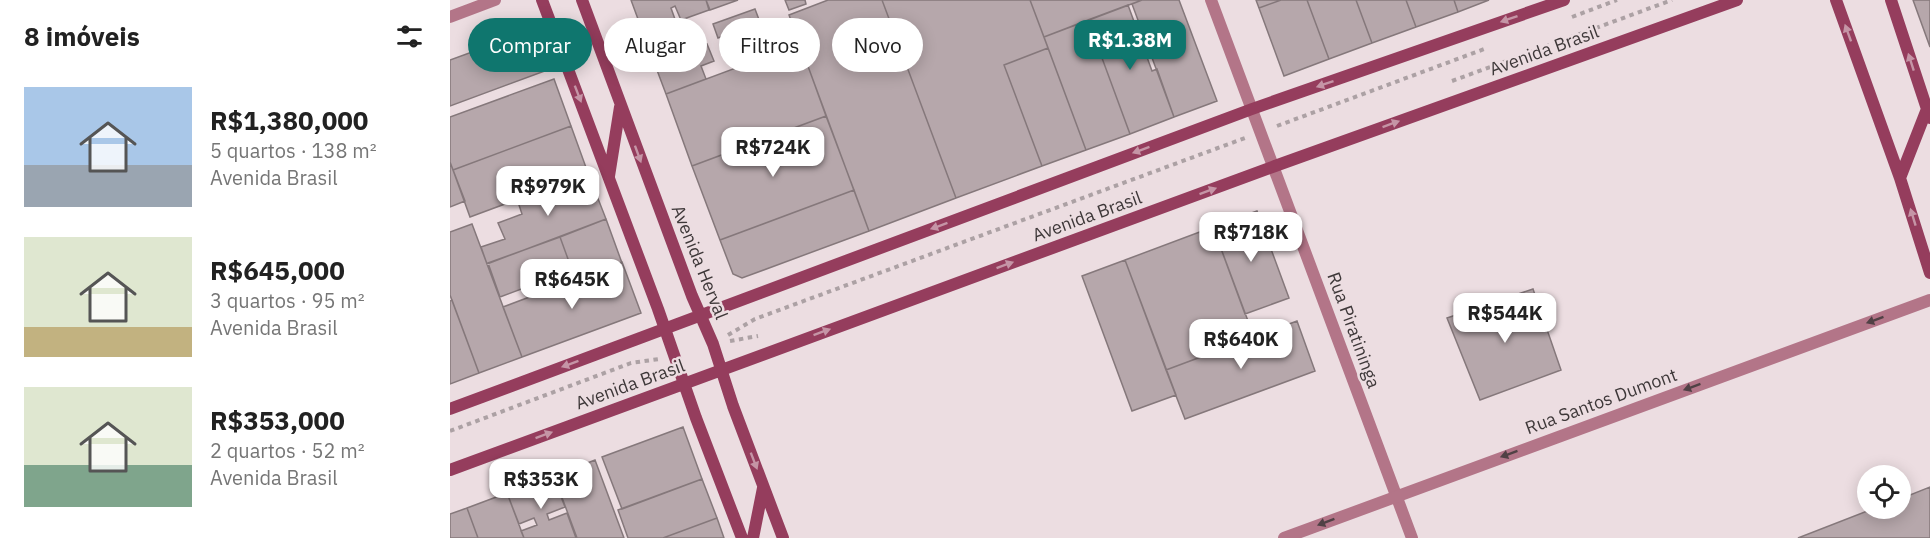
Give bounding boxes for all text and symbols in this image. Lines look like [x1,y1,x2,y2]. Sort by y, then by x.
one-way arrow [1500,15,1518,25]
chip: Comprar [468,18,592,72]
chip: Alugar [604,18,707,72]
chip: Filtros [719,18,820,72]
chip: Novo [832,18,923,72]
text: 8 imóveis [24,19,140,53]
icon: filters [393,20,426,53]
pin: R$1.38M [1075,20,1185,71]
street label: Avenida Brasil [1486,20,1602,80]
one-way arrow [1842,24,1852,42]
text: R$1.38M [1088,26,1172,53]
one-way arrow [1906,53,1916,71]
one-way arrow [1316,79,1334,89]
one-way arrow [573,85,583,103]
text: R$1,380,000 [210,103,368,137]
icon: home [72,111,144,183]
one-way arrow [1383,119,1401,129]
pin: R$724K [724,127,822,178]
text: R$724K [735,133,811,160]
text: 5 quartos · 138 m² [210,137,377,164]
one-way arrow [634,145,644,163]
one-way arrow [1132,146,1150,156]
text: Avenida Brasil [210,164,338,191]
pin: R$979K [499,166,597,217]
text: R$979K [510,172,586,199]
one-way arrow [1199,185,1217,195]
street label: Avenida Brasil [1029,186,1145,246]
street label: Avenida Herval [667,201,733,323]
one-way arrow [1907,208,1917,226]
pin: R$718K [1202,212,1300,263]
text: R$718K [1213,218,1289,245]
one-way arrow [930,222,948,231]
text: R$645,000 [210,253,345,287]
pin: R$645K [523,259,621,310]
one-way arrow [996,260,1014,269]
icon: home [72,261,144,333]
text: R$645K [534,265,610,292]
street label: Rua Piratininga [1322,269,1386,392]
text: 3 quartos · 95 m² [210,287,365,314]
pin: R$544K [1456,293,1554,344]
text: R$544K [1467,299,1543,326]
text: Avenida Brasil [210,314,338,341]
one-way arrow [1866,316,1884,326]
pin: R$640K [1192,319,1290,370]
text: R$640K [1203,325,1279,352]
one-way arrow [813,327,831,337]
street label: Avenida Brasil [572,354,688,414]
one-way arrow [561,360,579,370]
street label: Rua Santos Dumont [1522,363,1680,439]
one-way arrow [1683,383,1701,393]
text: R$353,000 [210,403,345,437]
icon: home [72,411,144,483]
one-way arrow [535,430,553,439]
text: 2 quartos · 52 m² [210,437,365,464]
one-way arrow [1500,450,1518,459]
one-way arrow [749,452,759,470]
pin: R$353K [492,459,590,510]
text: Avenida Brasil [210,464,338,491]
text: R$353K [503,465,579,492]
map controls [1857,465,1911,519]
button: locate [1857,465,1911,519]
one-way arrow [1317,518,1335,527]

